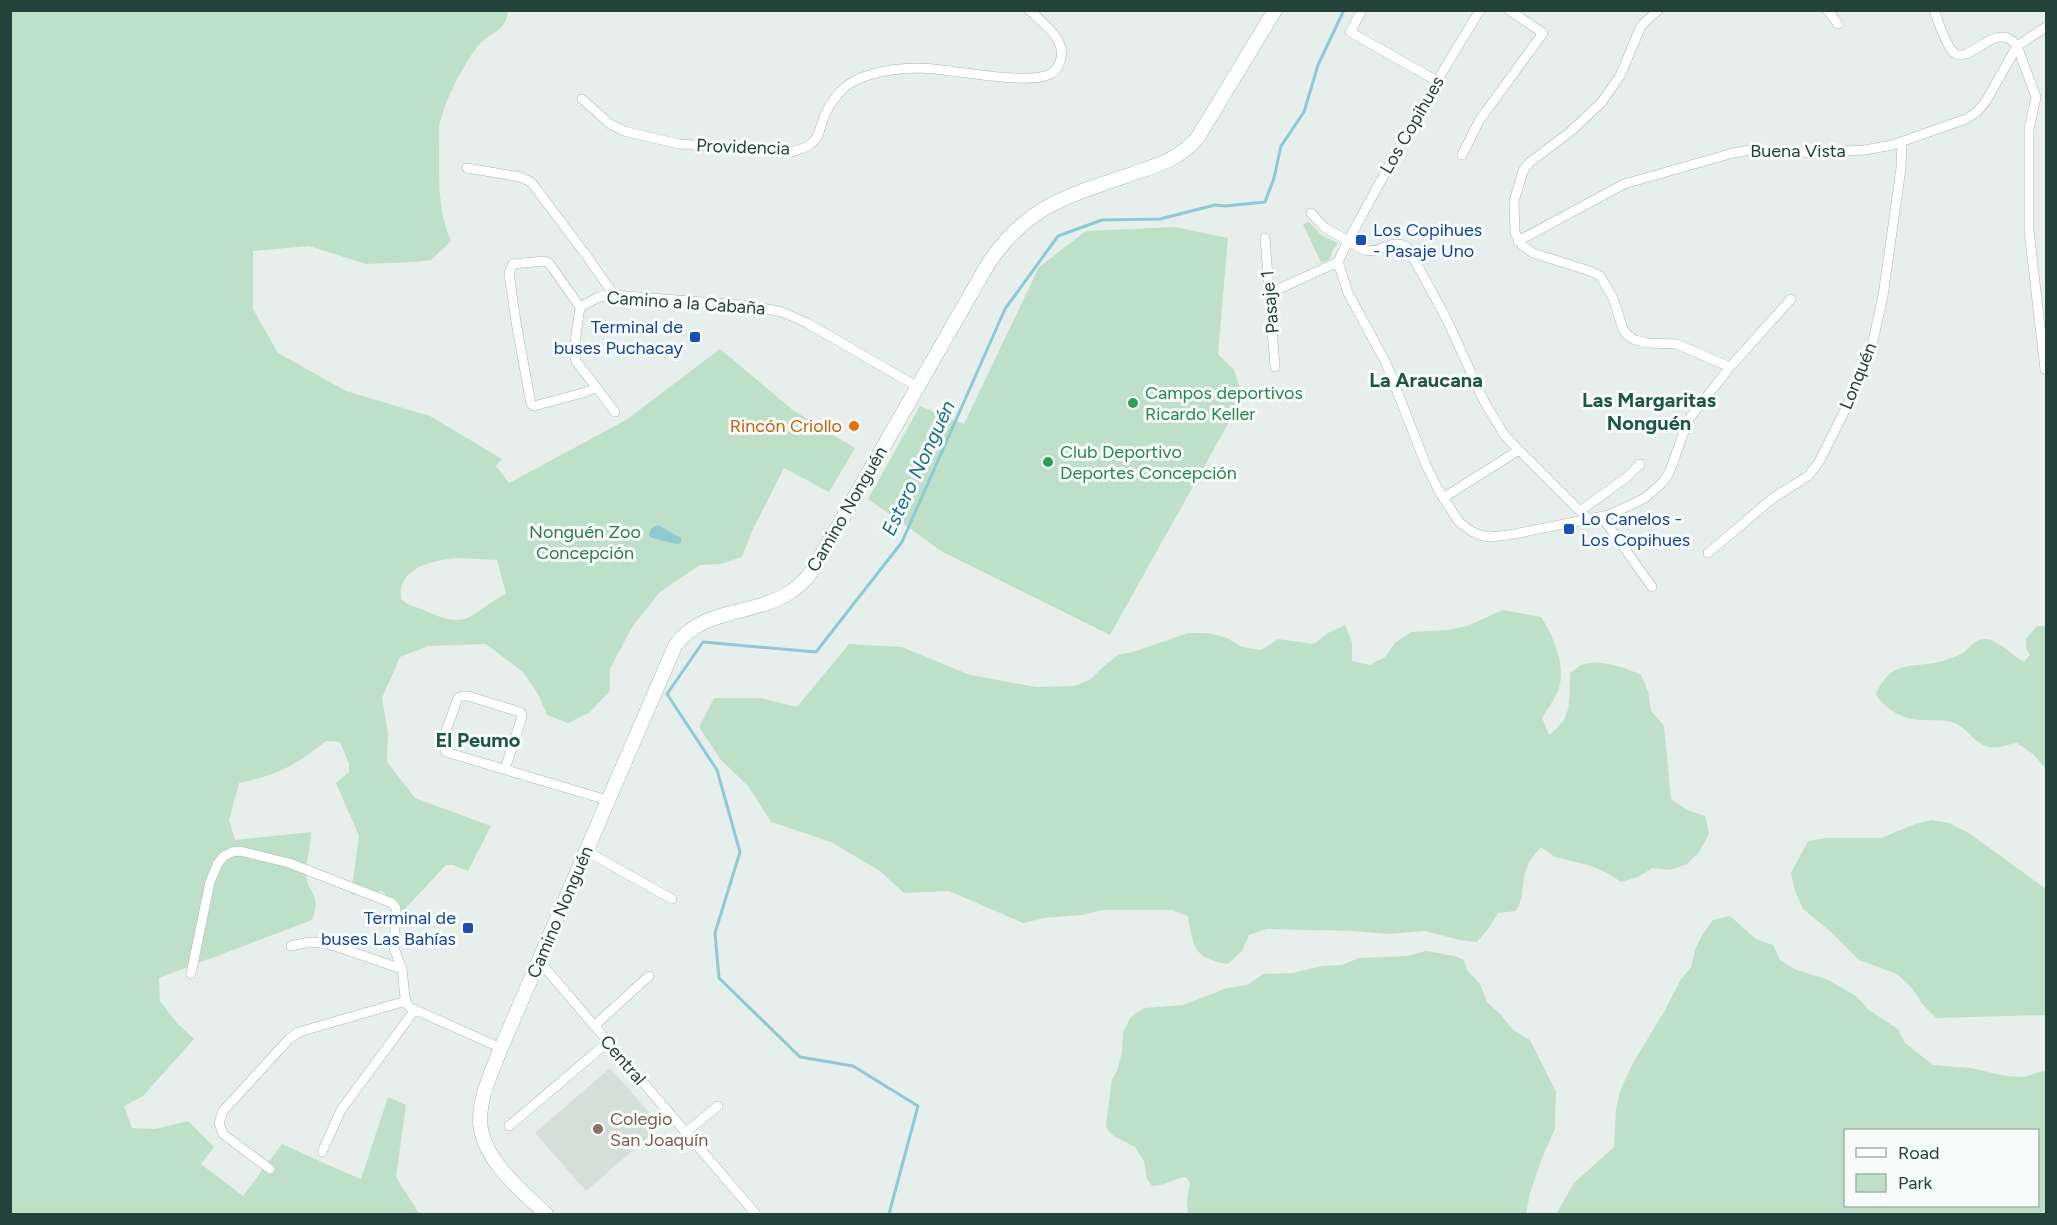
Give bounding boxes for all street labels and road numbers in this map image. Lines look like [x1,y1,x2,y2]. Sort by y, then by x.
street label: Los Copihues [1375,72,1449,178]
street label: Providencia [696,134,790,160]
street label: Buena Vista [1750,140,1846,162]
street label: Pasaje 1 [1256,269,1284,335]
street label: Camino a la Cabaña [606,286,766,320]
street label: Lonquén [1835,339,1881,413]
street label: Camino Nonguén [802,442,892,576]
street label: Camino Nonguén [522,843,598,981]
street label: Central [595,1031,651,1089]

